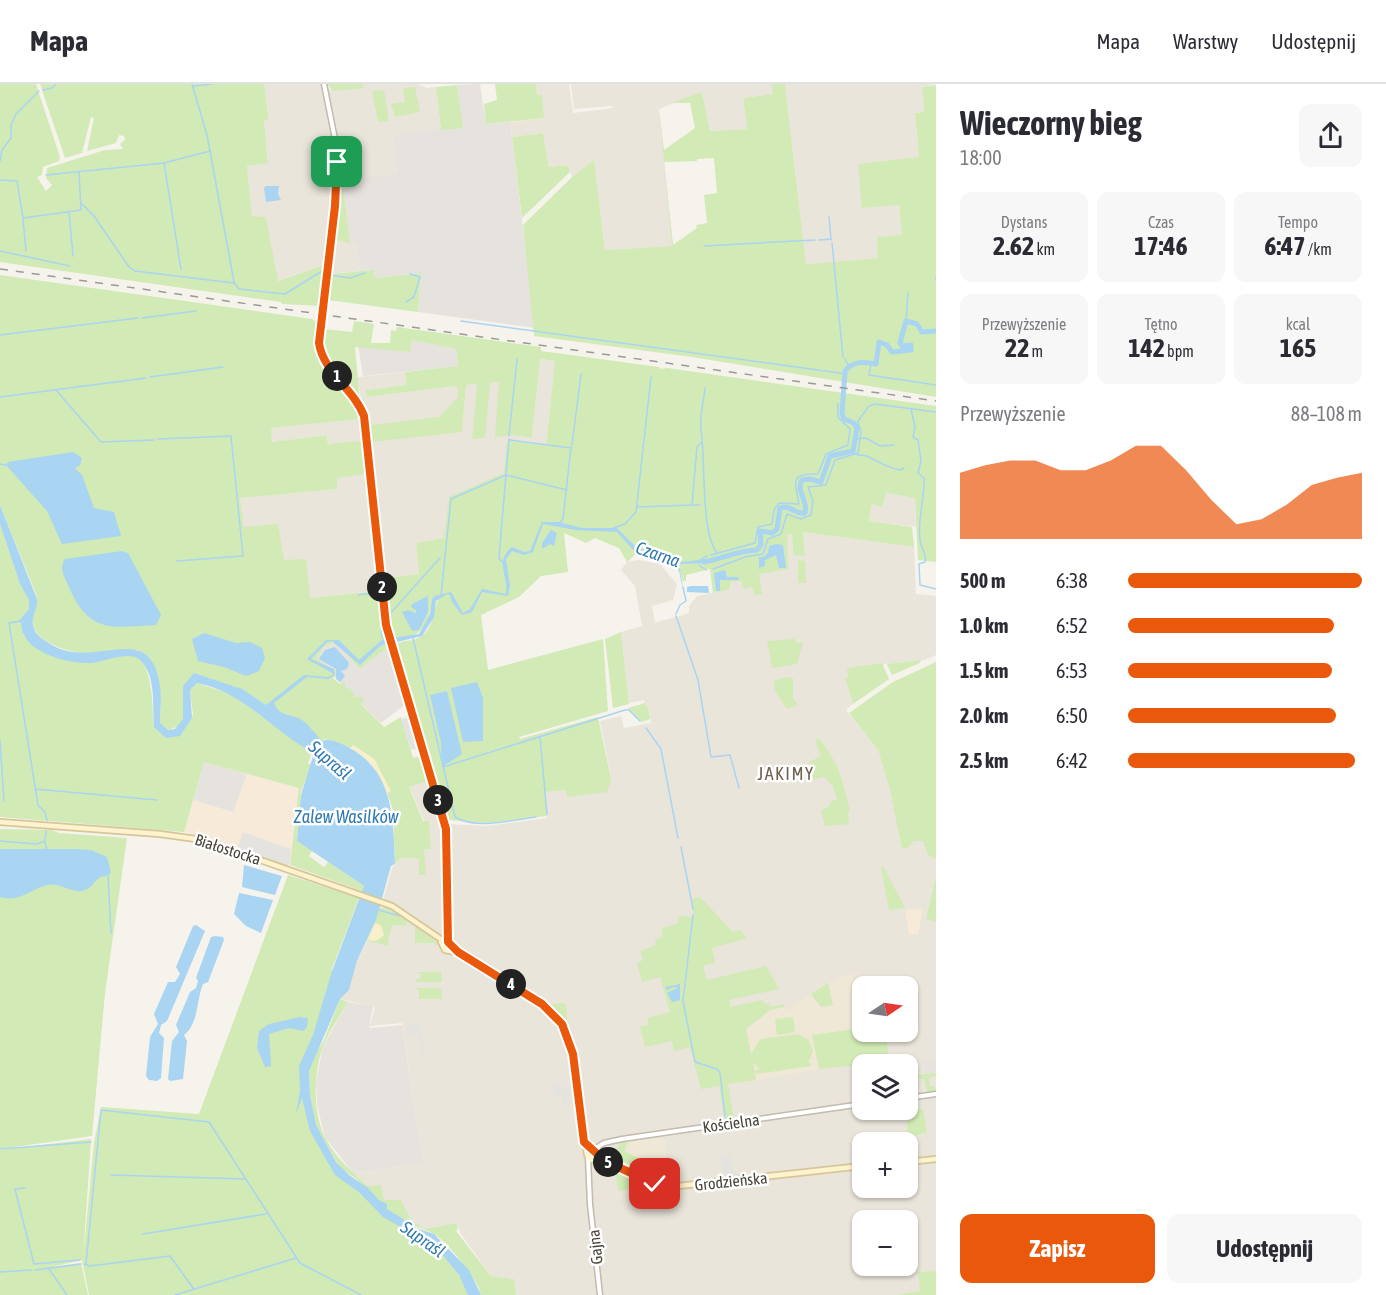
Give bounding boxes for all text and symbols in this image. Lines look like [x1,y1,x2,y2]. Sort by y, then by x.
text: Mapa [30,25,88,57]
text: Mapa [1096,29,1140,53]
text: Warstwy [1173,29,1238,53]
text: Udostępnij [1271,29,1356,53]
text: Wieczorny bieg [960,104,1142,142]
button: share [1299,104,1362,167]
pin [311,136,362,187]
icon: arrive [320,145,353,178]
text: 18:00 [960,146,1002,169]
text: Dystans [1001,213,1047,231]
text: Czas [1148,213,1174,231]
text: Tempo [1278,213,1318,231]
text: 2.62 [993,231,1034,261]
text: 17:46 [1134,231,1188,261]
text: 6:47 [1264,231,1306,261]
text: km [1034,240,1055,258]
text: /km [1306,240,1332,258]
text: Przewyższenie [982,315,1066,333]
text: Tętno [1144,315,1178,333]
text: kcal [1286,315,1310,333]
text: 22 [1005,333,1029,363]
text: 142 [1128,333,1165,363]
text: 165 [1280,333,1316,363]
text: m [1029,342,1043,360]
text: bpm [1165,342,1194,360]
pin: 1 [322,361,352,391]
text: 1 [333,367,341,385]
text: Przewyższenie [960,402,1065,425]
text: 88–108 m [1291,402,1362,425]
water label: Czarna [633,537,683,571]
text: 500 m [960,569,1005,592]
text: 6:38 [1056,569,1088,592]
pin: 2 [367,572,397,602]
text: 2 [378,578,386,596]
text: 1.0 km [960,614,1008,637]
text: 6:52 [1056,614,1088,637]
text: 1.5 km [960,659,1008,682]
text: 6:53 [1056,659,1088,682]
text: 2.0 km [960,704,1008,727]
text: 6:50 [1056,704,1088,727]
water label: Supraśl [304,735,355,784]
text: 2.5 km [960,749,1008,772]
text: 6:42 [1056,749,1088,772]
district label: JAKIMY [757,763,815,784]
pin: 3 [423,785,453,815]
text: 3 [434,791,442,809]
water label: Zalew Wasilków [294,806,399,827]
street label: Białostocka [193,830,263,868]
pin: 4 [496,969,526,999]
text: 4 [507,975,515,993]
north arrow [852,976,918,1042]
map controls [852,976,918,1276]
button: layers [852,1054,918,1120]
street label: Kościelna [702,1110,760,1136]
button: + [852,1132,918,1198]
pin: 5 [593,1147,623,1177]
text: 5 [604,1153,612,1171]
pin [629,1158,680,1209]
icon: check [638,1167,671,1200]
street label: Grodzieńska [694,1168,768,1194]
button: − [852,1210,918,1276]
button: Zapisz [960,1214,1155,1283]
button: Udostępnij [1167,1214,1362,1283]
water label: Supraśl [396,1216,449,1262]
street label: Gajna [584,1229,607,1265]

